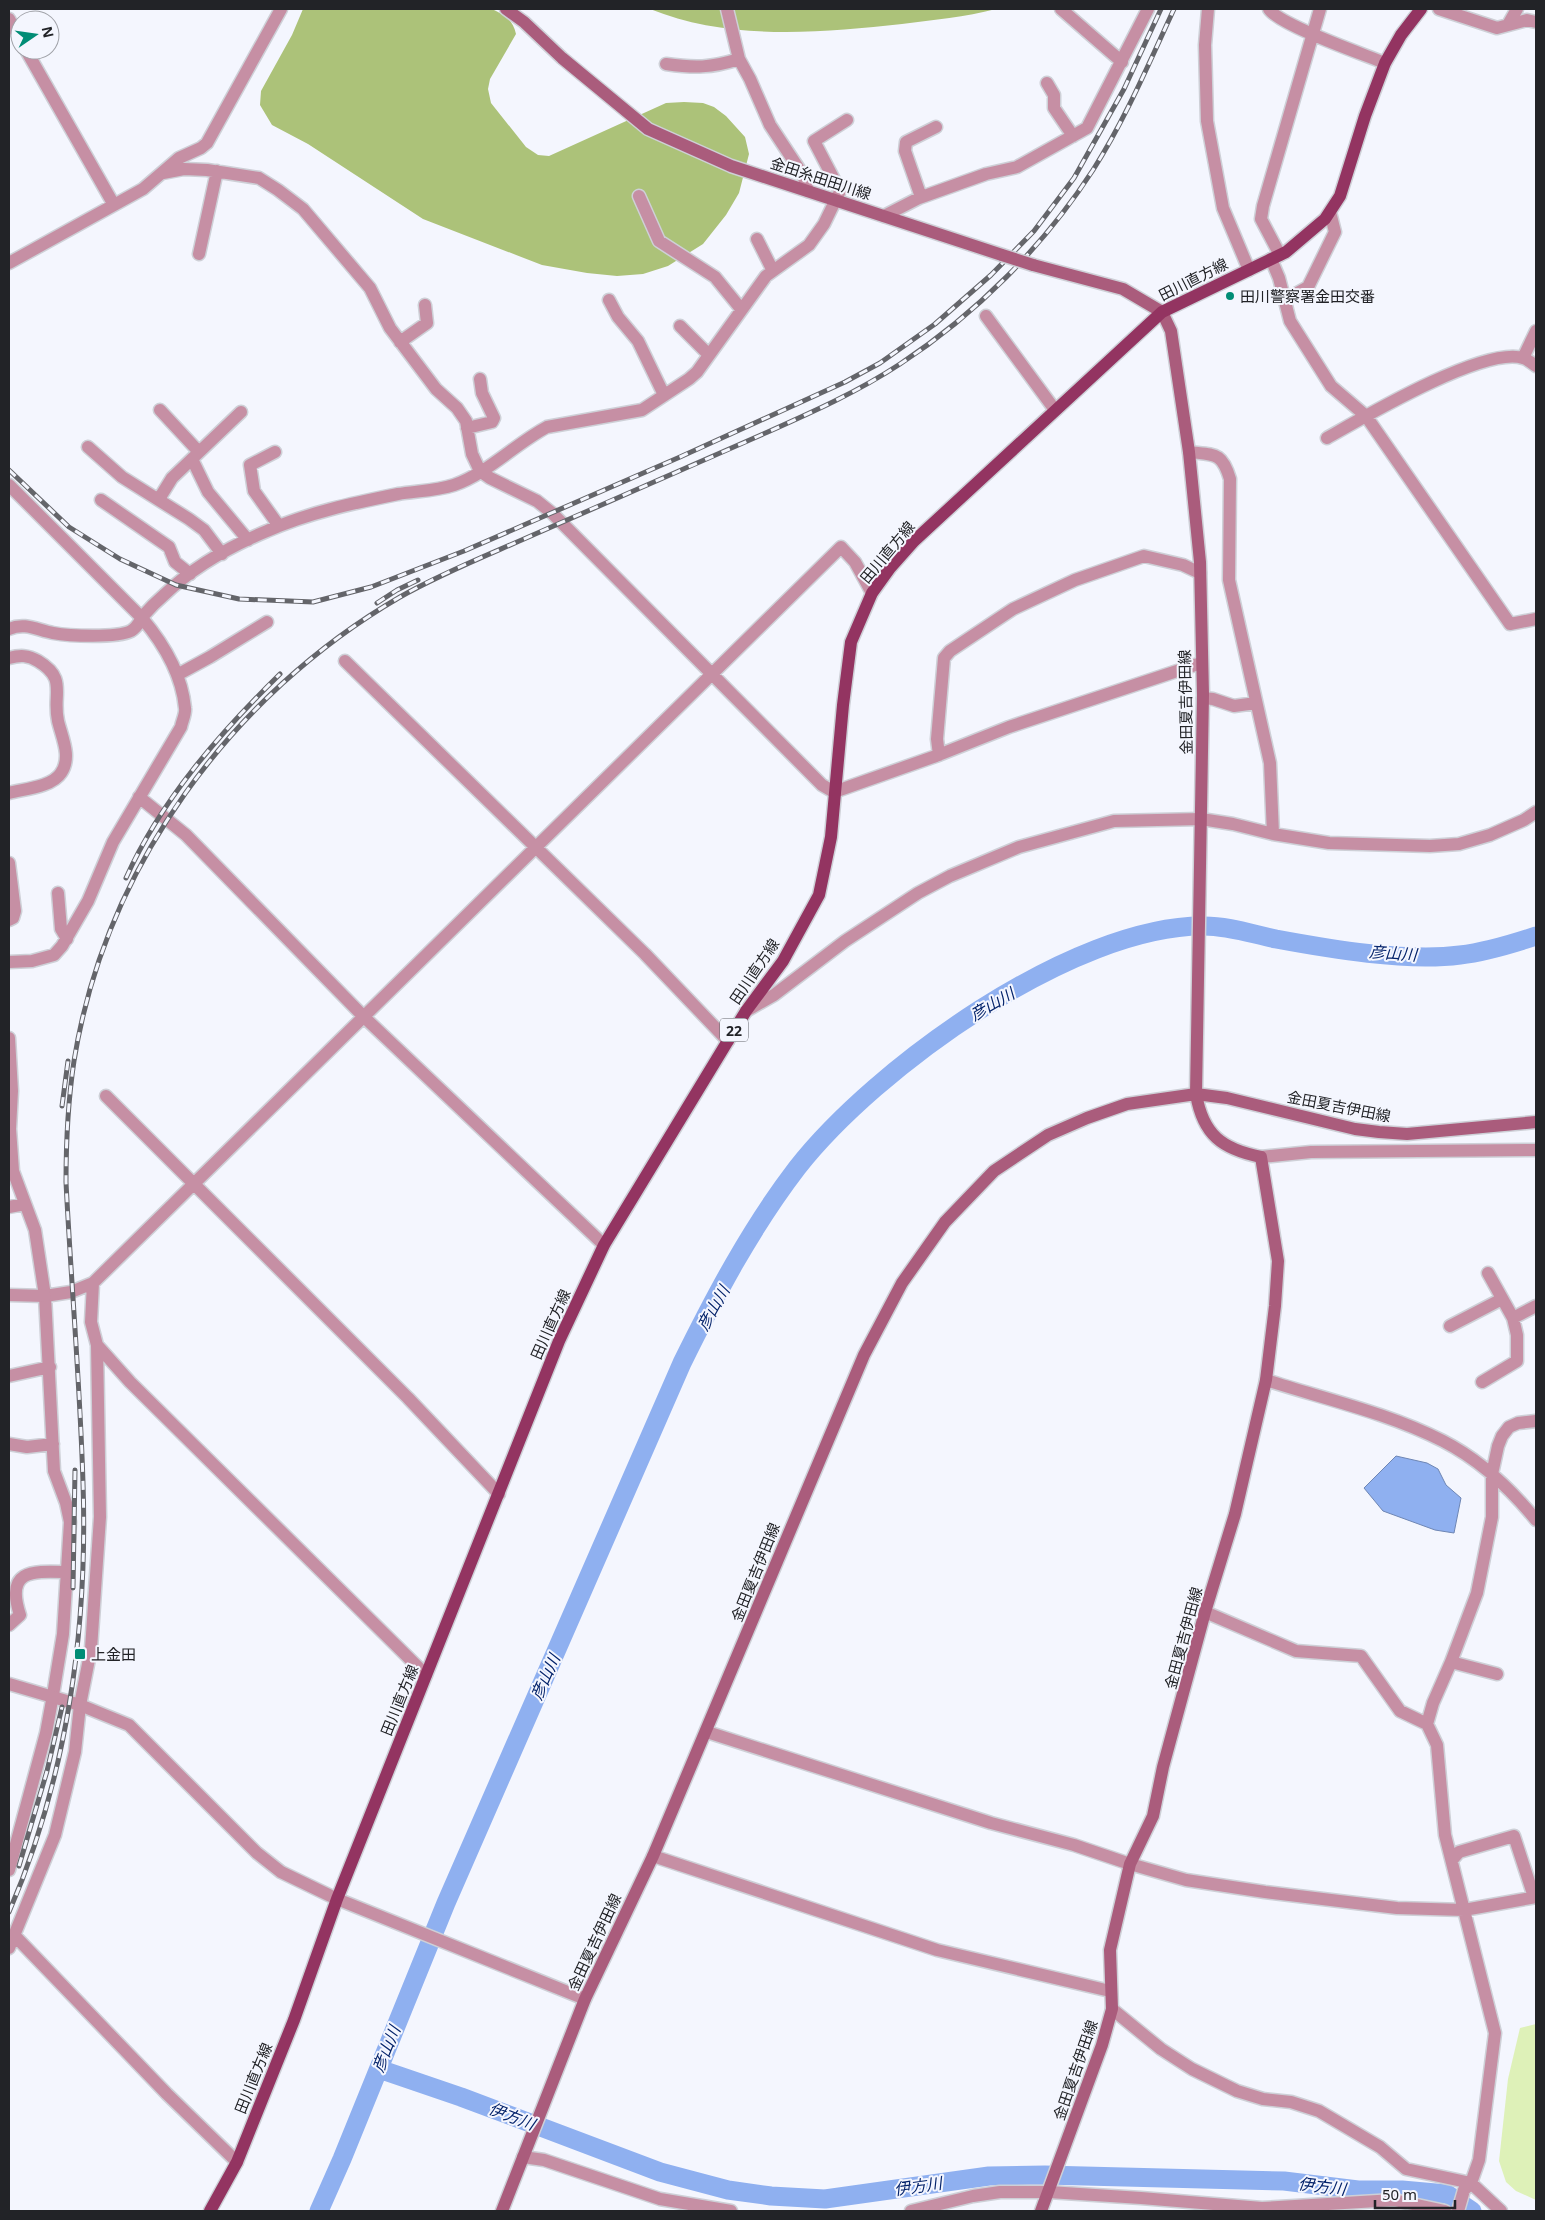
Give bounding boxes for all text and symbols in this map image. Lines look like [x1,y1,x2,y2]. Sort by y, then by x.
north arrow [10,10,60,60]
text: N [38,24,59,40]
street label: 金田糸田田川線 [768,152,874,204]
street label: 田川直方線 [1155,253,1231,305]
place label: 田川警察署金田交番 [1240,286,1375,306]
marker: 田川警察署金田交番 [1224,290,1236,302]
street label: 田川直方線 [855,517,919,587]
street label: 金田夏吉伊田線 [1174,649,1196,755]
street label: 田川直方線 [725,934,783,1008]
water label: 彦山川 [1368,940,1420,966]
water label: 彦山川 [966,981,1020,1026]
road number: 22 [720,1018,748,1042]
street label: 金田夏吉伊田線 [1286,1086,1392,1126]
water label: 彦山川 [692,1280,735,1334]
street label: 田川直方線 [526,1286,574,1362]
street label: 金田夏吉伊田線 [726,1520,784,1624]
street label: 金田夏吉伊田線 [1160,1585,1206,1691]
place label: 上金田 [91,1644,136,1664]
marker: 上金田 [73,1647,87,1661]
water label: 彦山川 [525,1649,566,1703]
street label: 田川直方線 [376,1661,422,1739]
street label: 金田夏吉伊田線 [563,1890,625,1994]
street label: 金田夏吉伊田線 [1048,2017,1102,2123]
water label: 彦山川 [367,2021,406,2075]
street label: 田川直方線 [230,2039,276,2117]
water label: 伊方川 [486,2097,540,2136]
water label: 伊方川 [893,2171,945,2200]
water label: 伊方川 [1297,2172,1349,2200]
scale bar [1375,2178,1455,2210]
text: 50 m [1382,2184,1417,2204]

